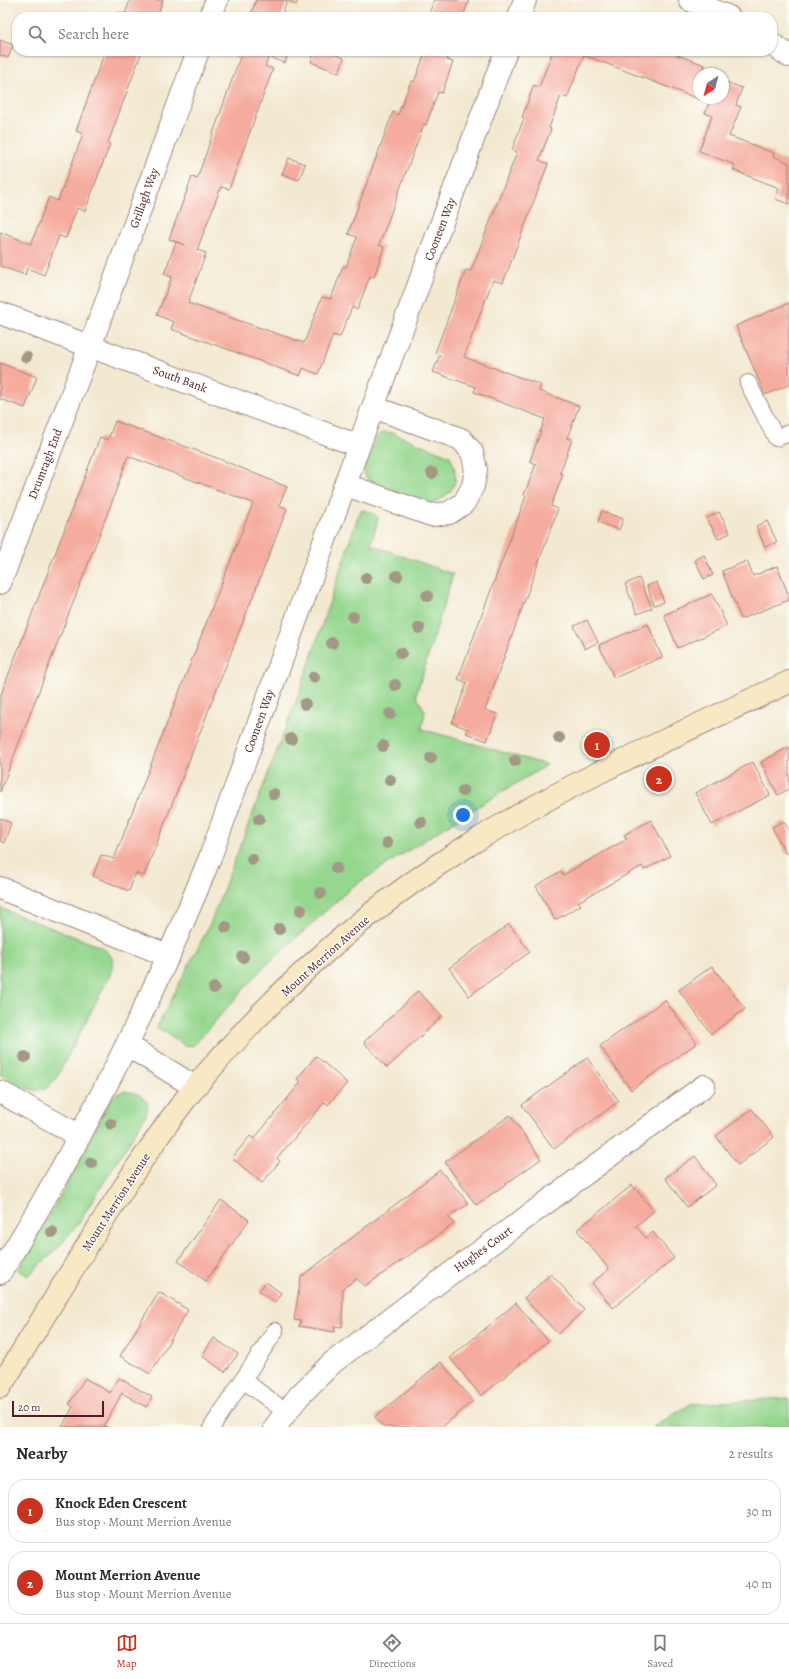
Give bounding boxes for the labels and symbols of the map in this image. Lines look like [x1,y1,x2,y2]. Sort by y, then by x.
north arrow [693,68,729,104]
street label: Grillagh Way [126,165,162,230]
street label: Cooneen Way [421,195,460,263]
street label: South Bank [151,362,209,396]
street label: Drumragh End [24,426,66,501]
street label: Cooneen Way [240,686,278,755]
pin: 1 [584,730,610,760]
pin: 2 [646,764,672,794]
your location [453,805,473,825]
street label: Mount Merrion Avenue [277,912,373,1000]
street label: Mount Merrion Avenue [78,1150,154,1254]
street label: Hughes Court [450,1222,516,1276]
scale bar [12,1399,104,1418]

